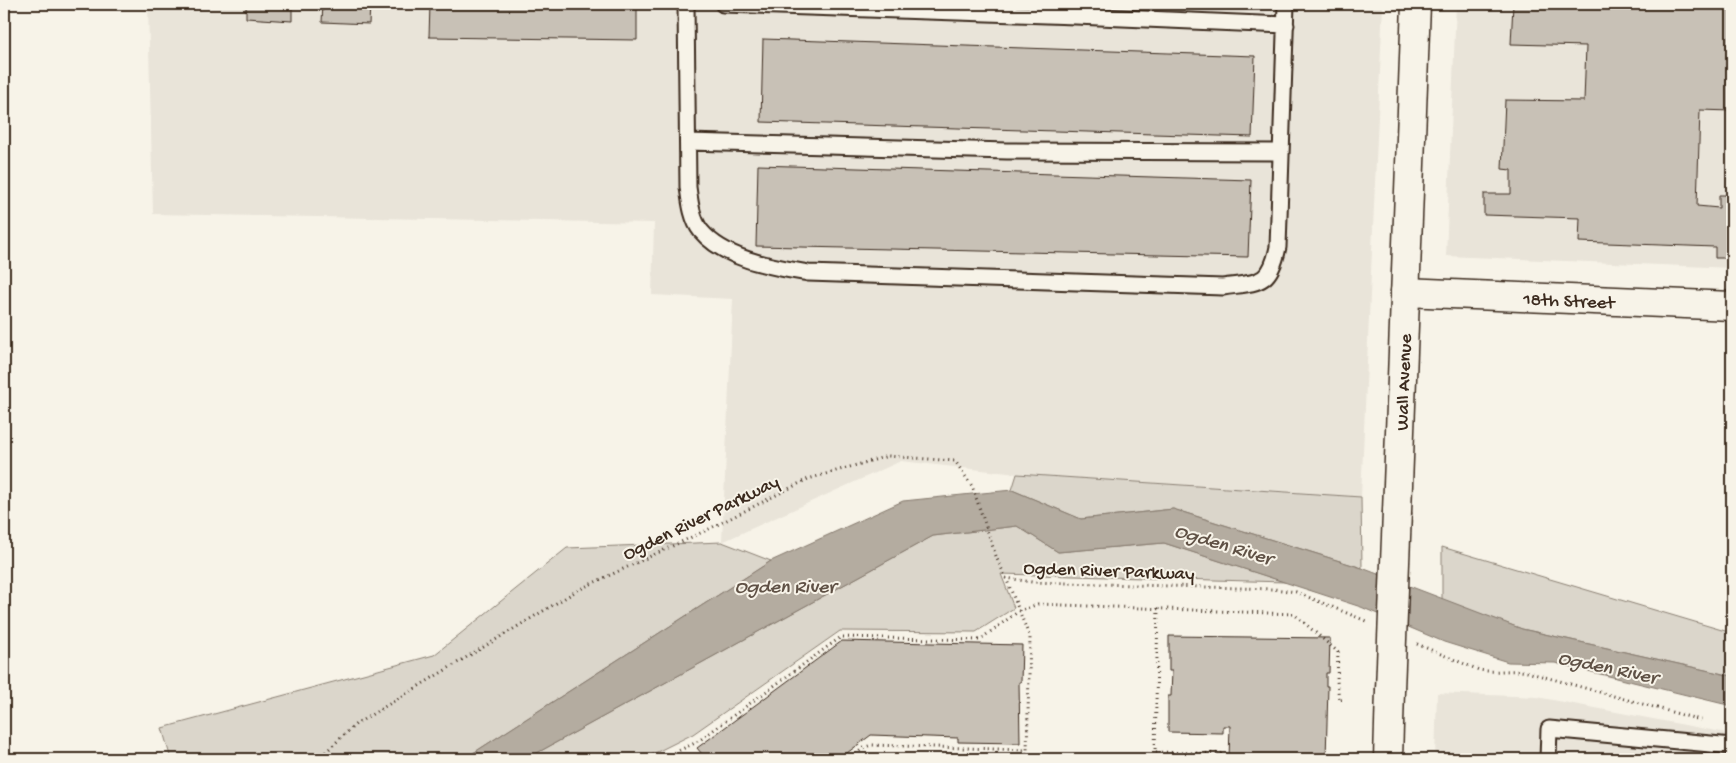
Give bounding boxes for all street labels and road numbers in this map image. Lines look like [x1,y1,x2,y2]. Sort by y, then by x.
street label: 18th Street [1522,289,1617,316]
street label: Wall Avenue [1392,333,1419,431]
street label: Ogden River Parkway [620,471,784,567]
street label: Ogden River Parkway [1023,558,1195,587]

